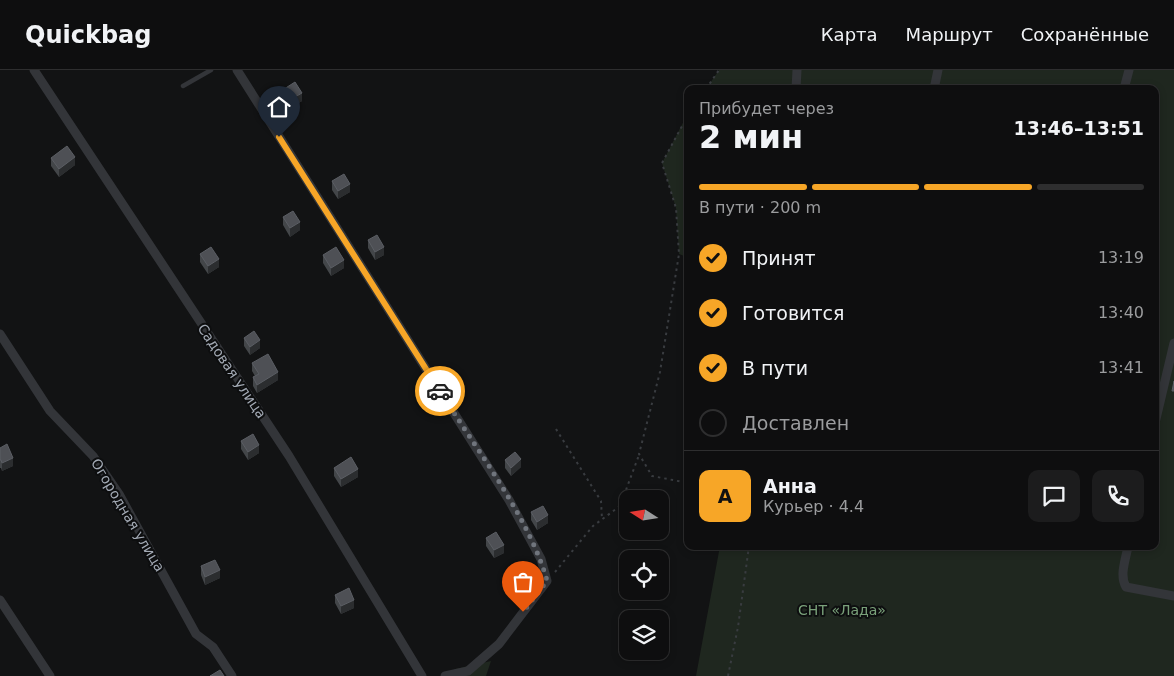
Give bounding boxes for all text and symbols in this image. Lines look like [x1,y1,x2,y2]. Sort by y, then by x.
text: Quickbag [25,21,151,49]
text: Карта [821,24,878,45]
text: Маршрут [906,24,993,45]
text: Сохранённые [1021,24,1149,45]
pin [258,86,300,137]
icon: home [265,93,293,121]
text: Прибудет через [699,99,834,118]
text: 13:46–13:51 [1014,117,1144,139]
text: 2 мин [699,118,803,156]
text: В пути · 200 m [699,198,821,217]
icon: check [699,244,727,272]
text: Принят [742,247,816,269]
text: 13:19 [1098,248,1144,267]
icon: check [699,299,727,327]
text: Готовится [742,302,844,324]
text: 13:40 [1098,303,1144,322]
street label: Садовая улица [194,321,270,421]
icon: check [699,354,727,382]
text: В пути [742,357,808,379]
text: 13:41 [1098,358,1144,377]
courier [415,366,465,416]
icon: car [426,377,454,405]
text: Доставлен [742,412,849,434]
street label: Огородная улица [88,456,168,574]
button: chat [1028,470,1080,522]
button: phone [1092,470,1144,522]
text: Анна [763,475,817,497]
text: А [718,485,732,507]
north arrow [619,490,669,540]
map controls [619,490,669,660]
text: Курьер · 4.4 [763,497,864,516]
button: locate [619,550,669,600]
pin [502,561,544,612]
icon: bag [509,568,537,596]
park label: СНТ «Лада» [798,602,886,618]
button: layers [619,610,669,660]

